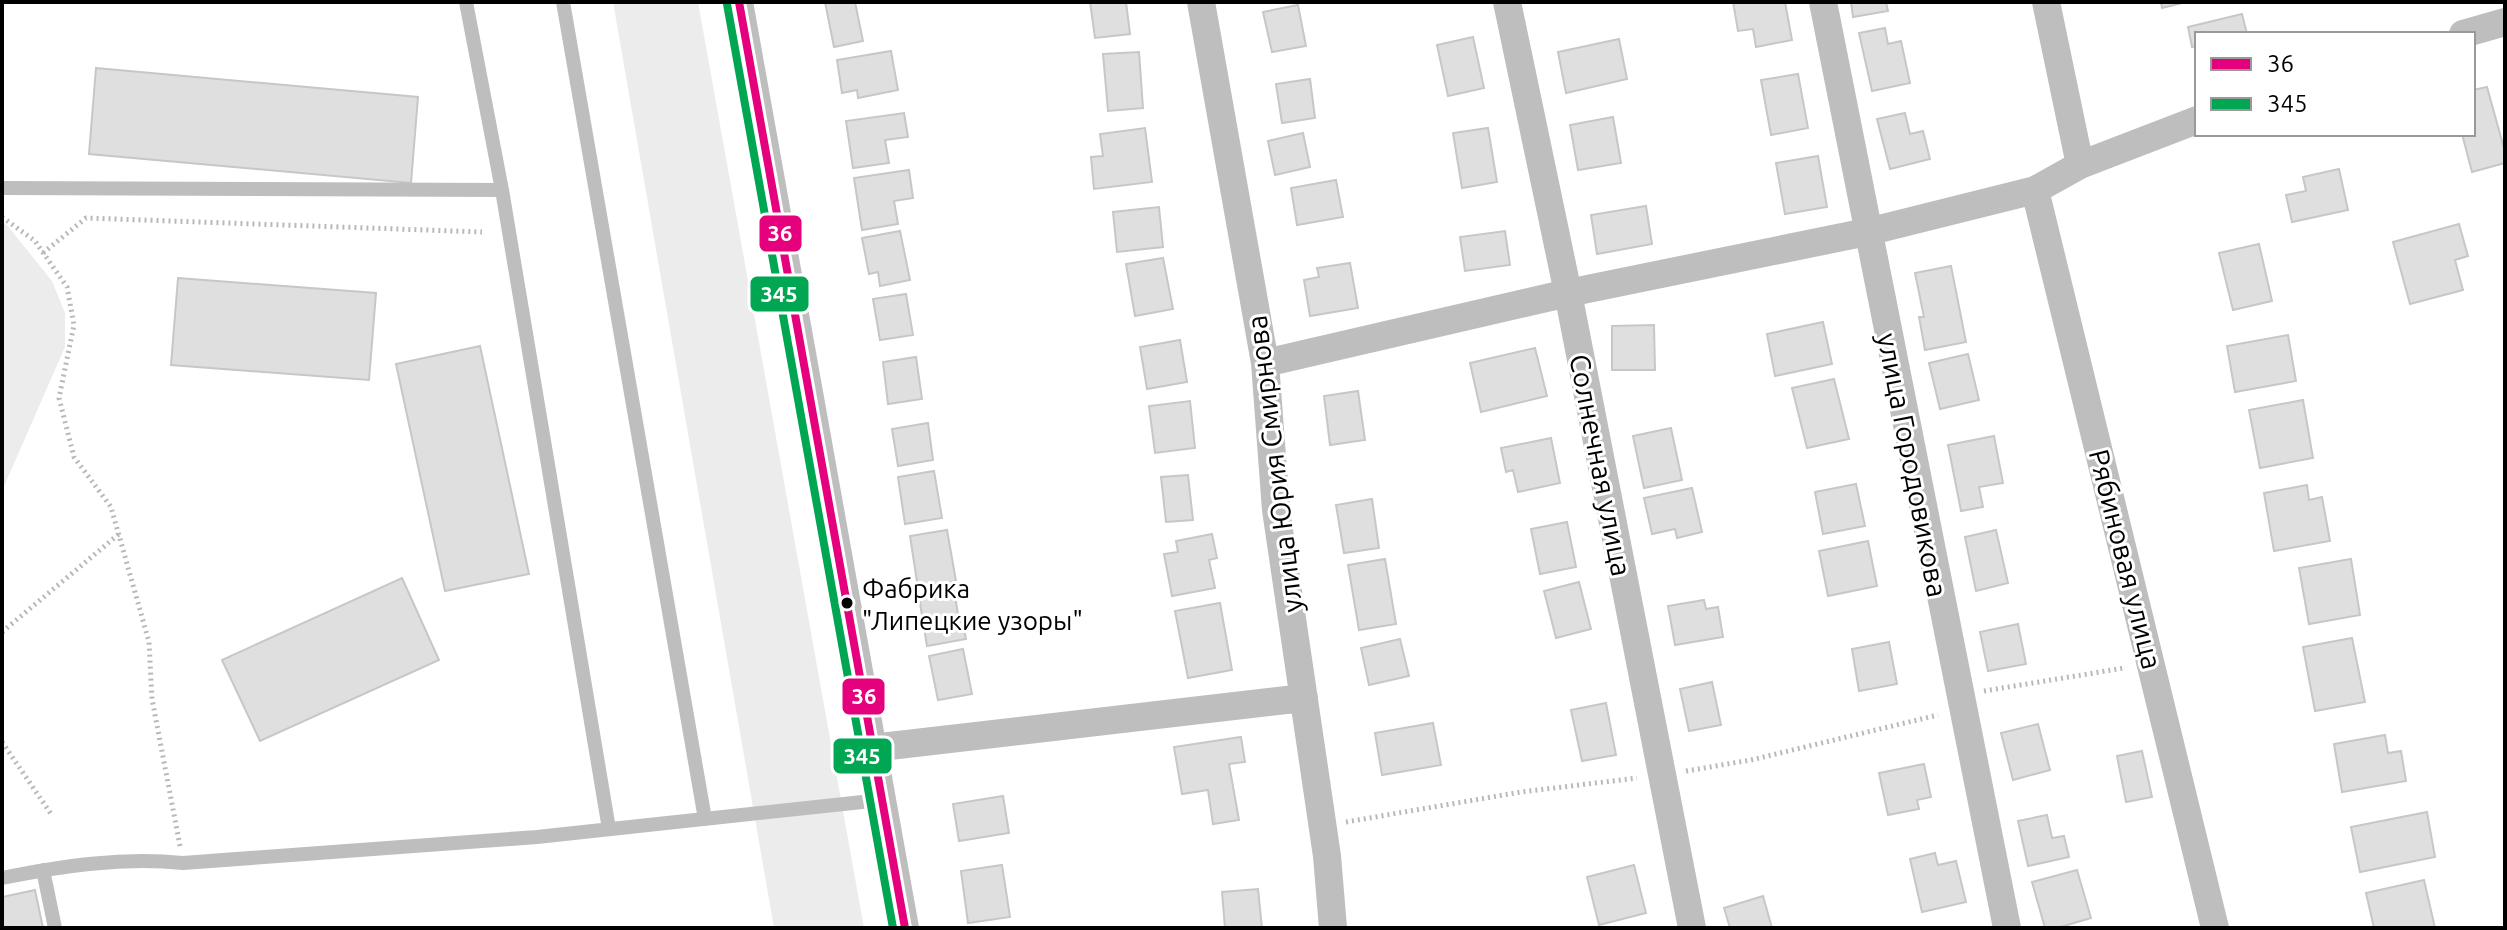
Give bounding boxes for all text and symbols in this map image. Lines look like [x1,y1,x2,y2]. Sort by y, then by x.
legend [2195,32,2475,136]
text: 36 [2267,50,2294,77]
text: 345 [2267,90,2308,117]
line badge: 36 [758,214,803,253]
text: 36 [768,220,792,245]
line badge: 345 [749,275,810,313]
text: 345 [760,281,798,306]
street label: улица Юрия Смирнова [1240,314,1308,614]
street label: улица Городовикова [1872,330,1954,600]
street label: Солнечная улица [1564,351,1638,579]
street label: Рябиновая улица [2084,446,2168,672]
place label: Фабрика "Липецкие узоры" [862,574,1083,635]
marker: Фабрика "Липецкие узоры" [839,595,855,611]
line badge: 36 [841,677,886,716]
text: 36 [852,683,876,708]
line badge: 345 [832,737,893,775]
text: 345 [843,743,881,768]

